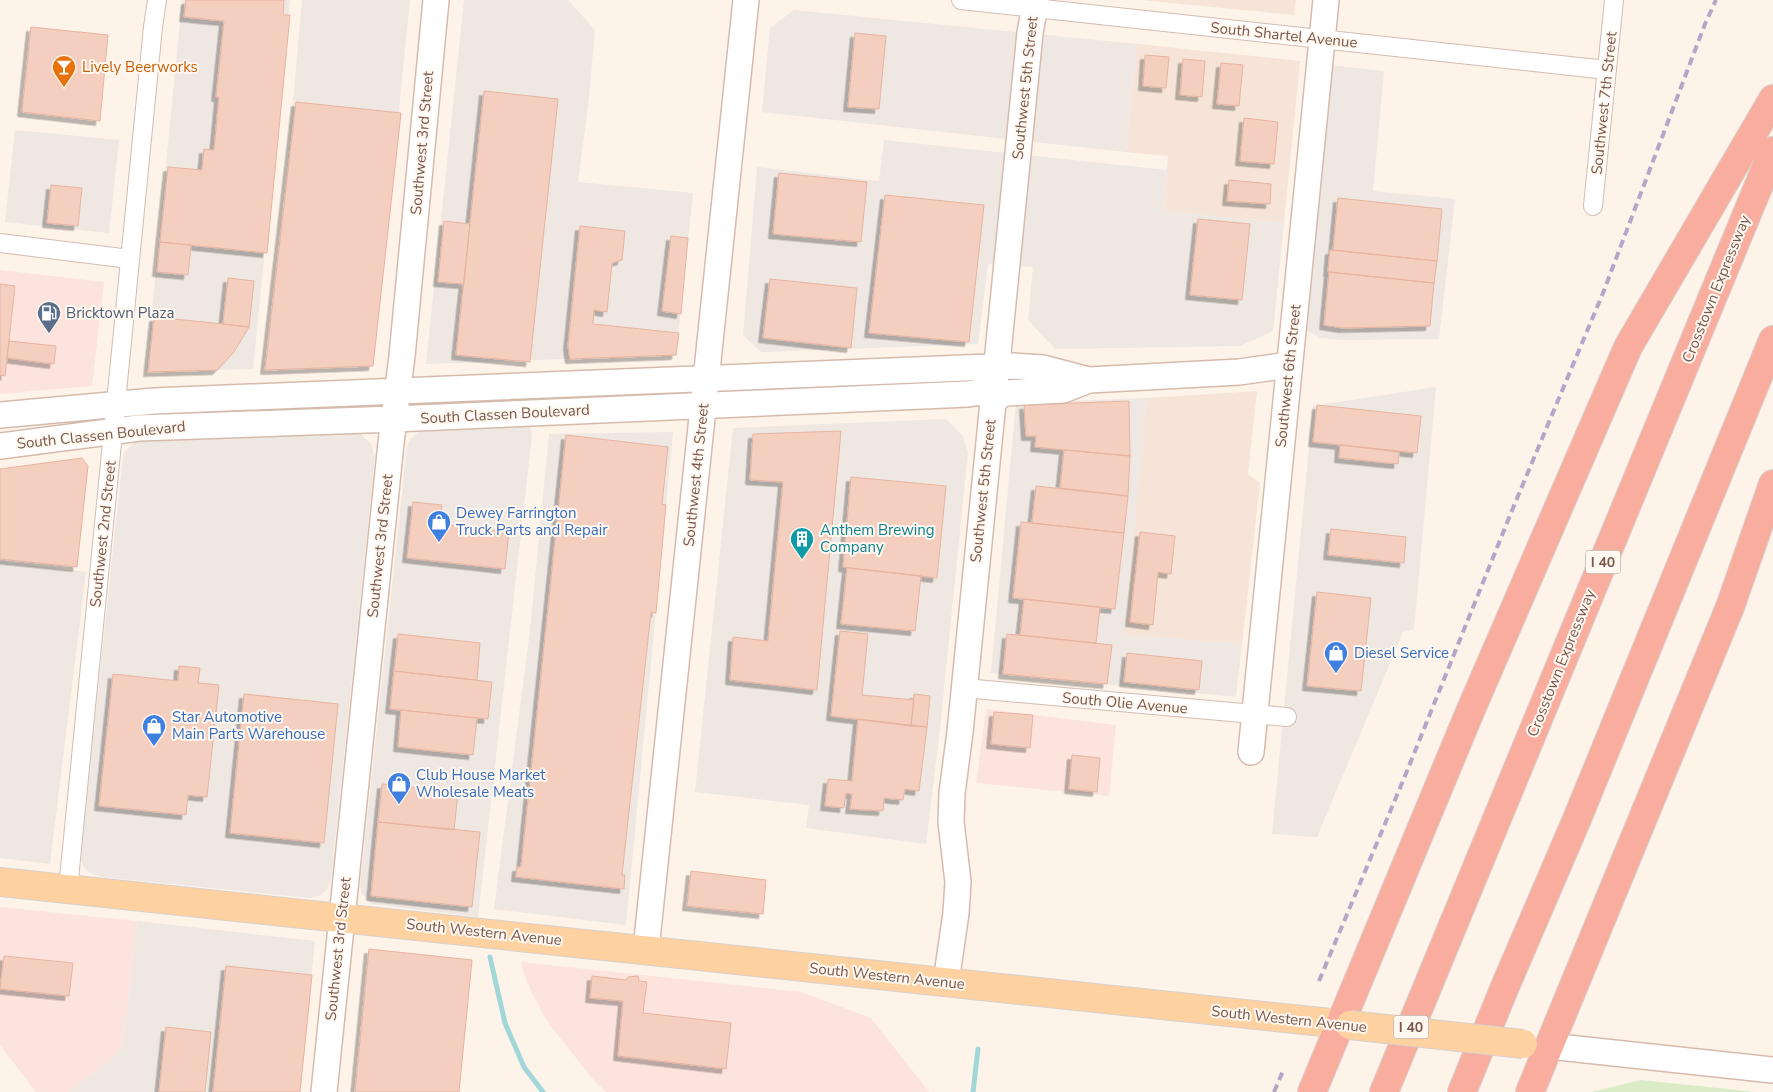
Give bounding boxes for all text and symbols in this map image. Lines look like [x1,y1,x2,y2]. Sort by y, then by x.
street label: Southwest 5th Street [1008,15,1043,161]
street label: South Shartel Avenue [1210,17,1358,53]
street label: Southwest 7th Street [1587,30,1622,176]
bar icon: Lively Beerworks [51,54,77,88]
place label: Lively Beerworks [82,57,198,77]
street label: Southwest 3rd Street [406,70,438,216]
street label: Crosstown Expressway [1677,212,1755,366]
fuel station icon: Bricktown Plaza [36,300,62,334]
place label: Bricktown Plaza [66,303,174,323]
street label: Southwest 6th Street [1271,303,1306,449]
street label: South Classen Boulevard [420,400,590,428]
street label: Southwest 4th Street [679,402,714,548]
street label: South Classen Boulevard [16,416,186,454]
street label: Southwest 5th Street [966,418,1001,564]
street label: Southwest 2nd Street [85,459,121,608]
street label: Southwest 3rd Street [363,473,398,619]
place label: Dewey Farrington Truck Parts and Repair [456,503,608,540]
shop icon: Dewey Farrington Truck Parts and Repair [426,509,452,543]
place label: Anthem Brewing Company [820,520,935,557]
building icon: Anthem Brewing Company [789,526,815,560]
road number: I 40 [1586,550,1620,574]
street label: Crosstown Expressway [1522,586,1600,740]
shop icon: Diesel Service [1323,640,1349,674]
place label: Diesel Service [1354,643,1449,663]
street label: South Olie Avenue [1061,688,1189,718]
place label: Star Automotive Main Parts Warehouse [172,707,325,744]
shop icon: Star Automotive Main Parts Warehouse [141,713,167,747]
place label: Club House Market Wholesale Meats [416,765,546,802]
shop icon: Club House Market Wholesale Meats [386,771,412,805]
street label: Southwest 3rd Street [321,876,356,1022]
street label: South Western Avenue [405,914,563,950]
street label: South Western Avenue [808,958,966,994]
street label: South Western Avenue [1210,1001,1368,1037]
road number: I 40 [1394,1016,1428,1038]

